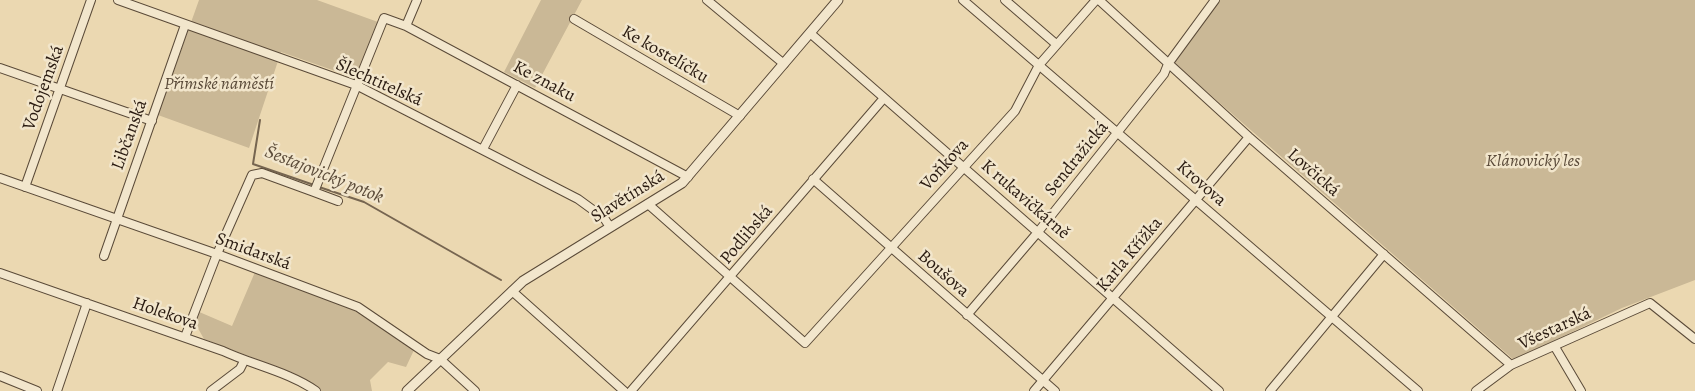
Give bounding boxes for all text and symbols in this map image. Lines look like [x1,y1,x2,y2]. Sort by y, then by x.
street label: Ke kostelíčku [618,21,712,89]
street label: Vodojemská [19,43,69,133]
street label: Šlechtitelská [332,54,426,112]
street label: Ke znaku [509,57,579,107]
park label: Přímské náměstí [164,74,274,96]
street label: Libčanská [107,97,153,173]
street label: Sendražická [1040,117,1114,201]
street label: Voňkova [916,135,974,195]
water label: Šestajovický potok [261,141,387,209]
street label: Lovčická [1282,144,1344,202]
park label: Klánovický les [1486,151,1580,173]
street label: K rukavičkárně [976,156,1074,244]
street label: Krovova [1172,156,1230,212]
street label: Slavětínská [587,166,669,228]
street label: Podlibská [716,201,778,269]
street label: Karla Křížka [1092,213,1168,297]
street label: Smidarská [212,228,294,276]
street label: Boušova [913,246,973,302]
street label: Holekova [129,293,201,335]
street label: Všestarská [1515,303,1595,355]

